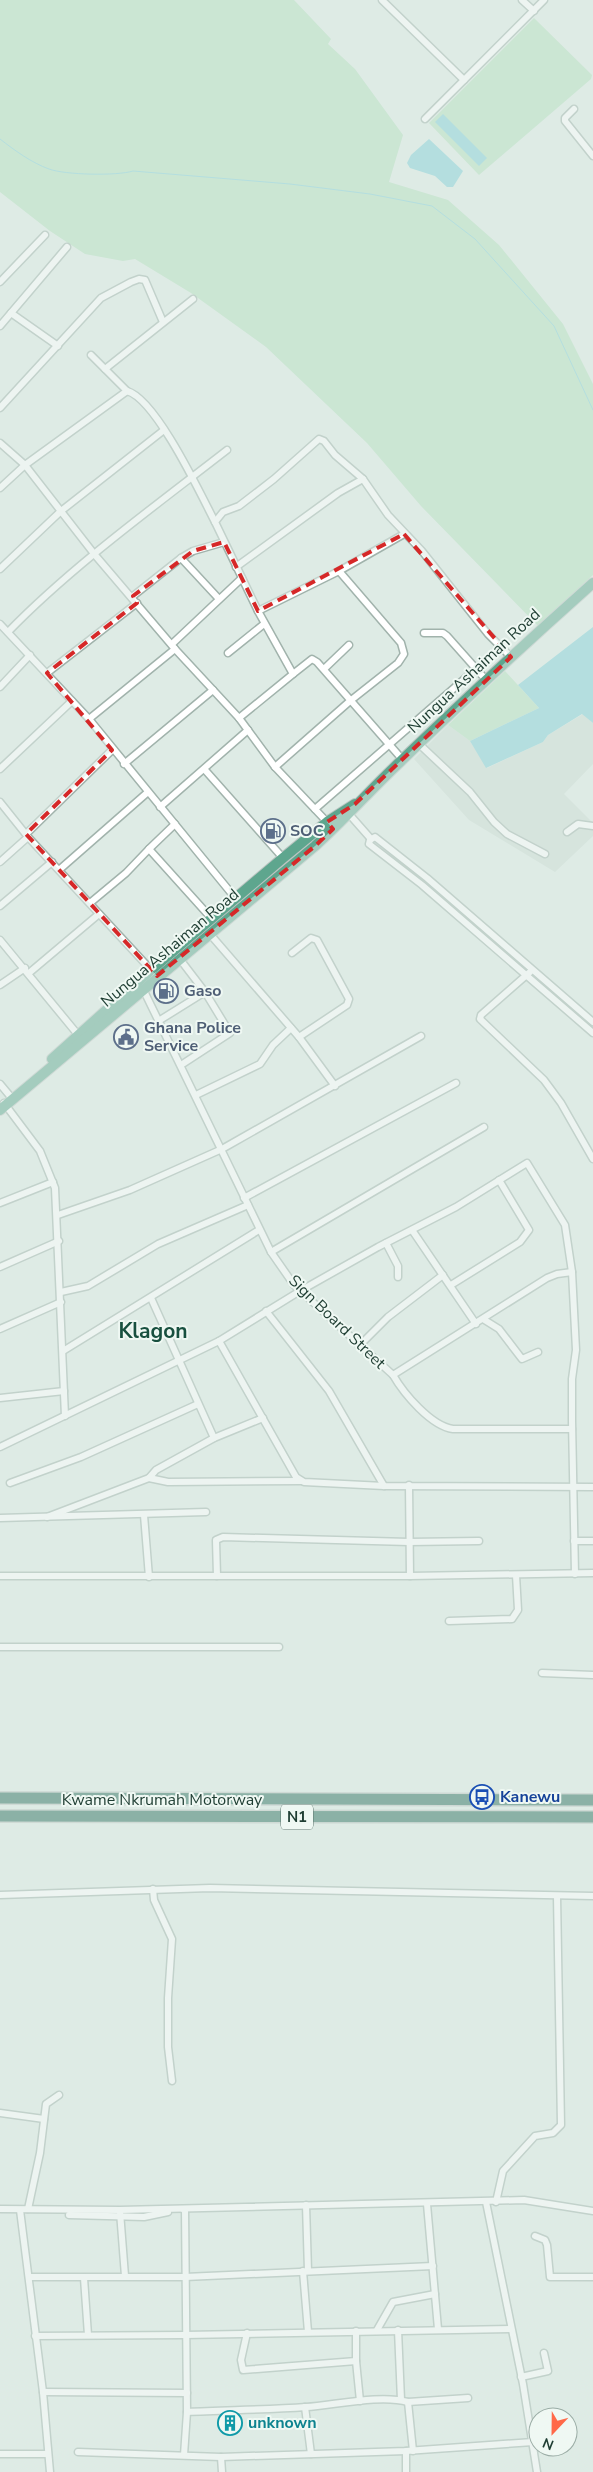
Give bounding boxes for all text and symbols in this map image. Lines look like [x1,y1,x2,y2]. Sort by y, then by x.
street label: Nungua Ashaiman Road [403,604,545,738]
fuel station icon: SOC [260,818,286,844]
place label: SOC [290,820,324,842]
street label: Nungua Ashaiman Road [96,884,244,1012]
fuel station icon: Gaso [153,978,179,1004]
place label: Gaso [184,980,222,1002]
place label: Ghana Police Service [144,1017,241,1057]
public building icon: Ghana Police Service [113,1024,139,1050]
street label: Sign Board Street [284,1270,391,1374]
district label: Klagon [118,1317,188,1345]
bus stop icon: Kanewu [469,1784,495,1810]
place label: Kanewu [500,1786,560,1808]
street label: Kwame Nkrumah Motorway [62,1789,263,1811]
road number: N1 [281,1804,313,1830]
north arrow [528,2407,578,2457]
building icon: unknown [217,2410,243,2436]
place label: unknown [248,2412,317,2434]
text: N [540,2433,557,2454]

